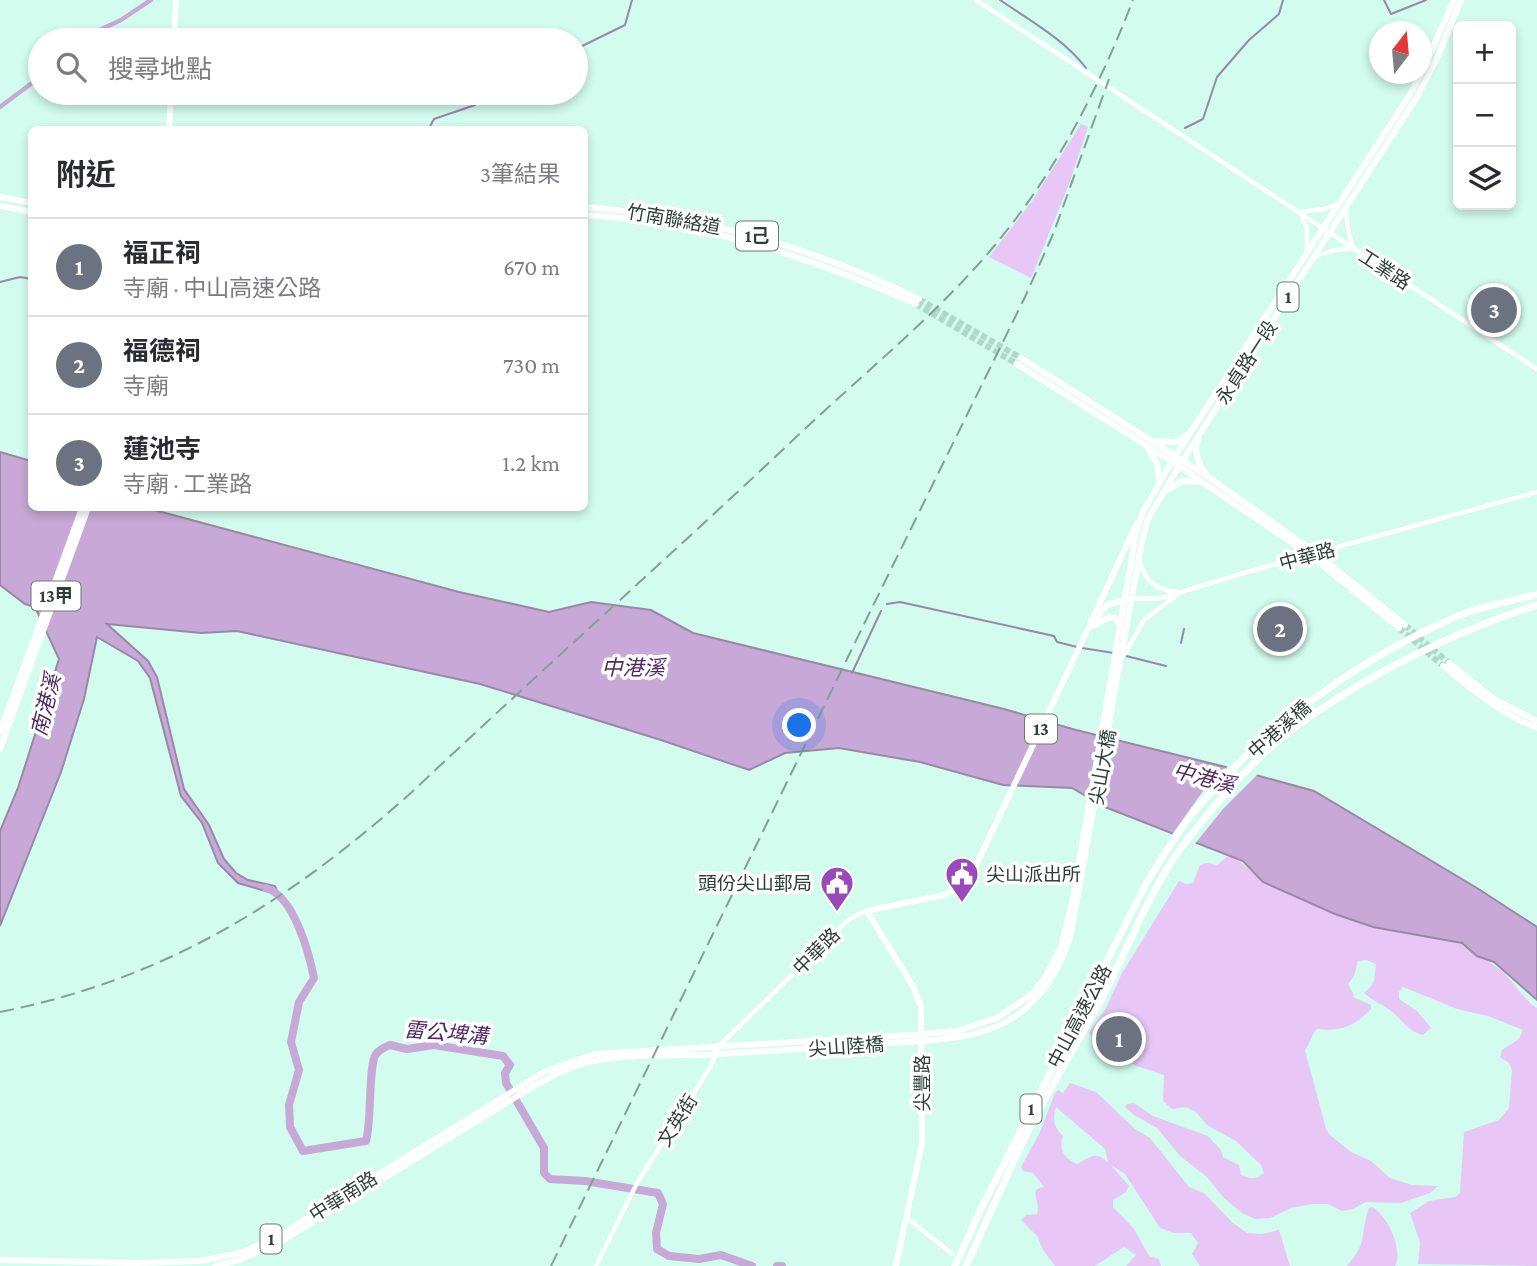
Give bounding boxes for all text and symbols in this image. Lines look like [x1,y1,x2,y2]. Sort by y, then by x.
north arrow [1369,21,1432,84]
map controls [1453,21,1516,210]
button: + [1453,21,1516,84]
search box [28,28,588,105]
icon: search [52,48,90,86]
text: 搜尋地點 [108,55,212,84]
button: − [1453,84,1516,147]
button: layers [1453,147,1516,210]
text: 附近 [56,158,116,191]
text: 3筆結果 [480,161,560,187]
street label: 竹南聯絡道 [625,201,723,238]
road number: 1己 [736,222,778,250]
text: 福正祠 [123,239,201,268]
street label: 工業路 [1355,245,1414,294]
text: 1 [75,254,83,280]
text: 670 m [503,254,560,280]
text: 寺廟 · 中山高速公路 [123,275,321,301]
road number: 1 [1278,282,1298,312]
pin: 3 [1471,284,1517,336]
street label: 永貞路一段 [1212,317,1281,408]
text: 福德祠 [123,337,201,366]
text: 2 [73,352,85,378]
text: 730 m [503,352,560,378]
text: 寺廟 [123,373,169,399]
text: 蓮池寺 [123,435,201,464]
text: 3 [73,450,85,476]
text: 1.2 km [502,450,560,476]
text: 寺廟 · 工業路 [123,471,252,497]
street label: 中華路 [1277,539,1337,574]
road number: 13甲 [32,582,80,610]
pin: 2 [1257,603,1303,655]
water label: 中港溪 [602,656,667,680]
water label: 南港溪 [27,669,66,738]
street label: 中港溪橋 [1244,697,1315,762]
your location [782,708,816,742]
road number: 13 [1025,714,1057,744]
street label: 尖山大橋 [1086,728,1119,806]
water label: 中港溪 [1170,758,1240,799]
public building icon: 尖山派出所 [943,855,981,904]
public building icon: 頭份尖山郵局 [818,864,856,913]
place label: 尖山派出所 [986,864,1081,885]
place label: 頭份尖山郵局 [698,873,812,894]
street label: 中華路 [789,924,844,979]
street label: 中山高速公路 [1043,961,1115,1071]
pin: 1 [1096,1013,1142,1065]
water label: 雷公埤溝 [403,1017,492,1049]
street label: 尖山陸橋 [807,1033,885,1060]
street label: 尖豐路 [912,1054,933,1112]
street label: 文英街 [653,1091,701,1150]
road number: 1 [1020,1094,1042,1124]
street label: 中華南路 [305,1167,381,1225]
road number: 1 [260,1224,282,1254]

